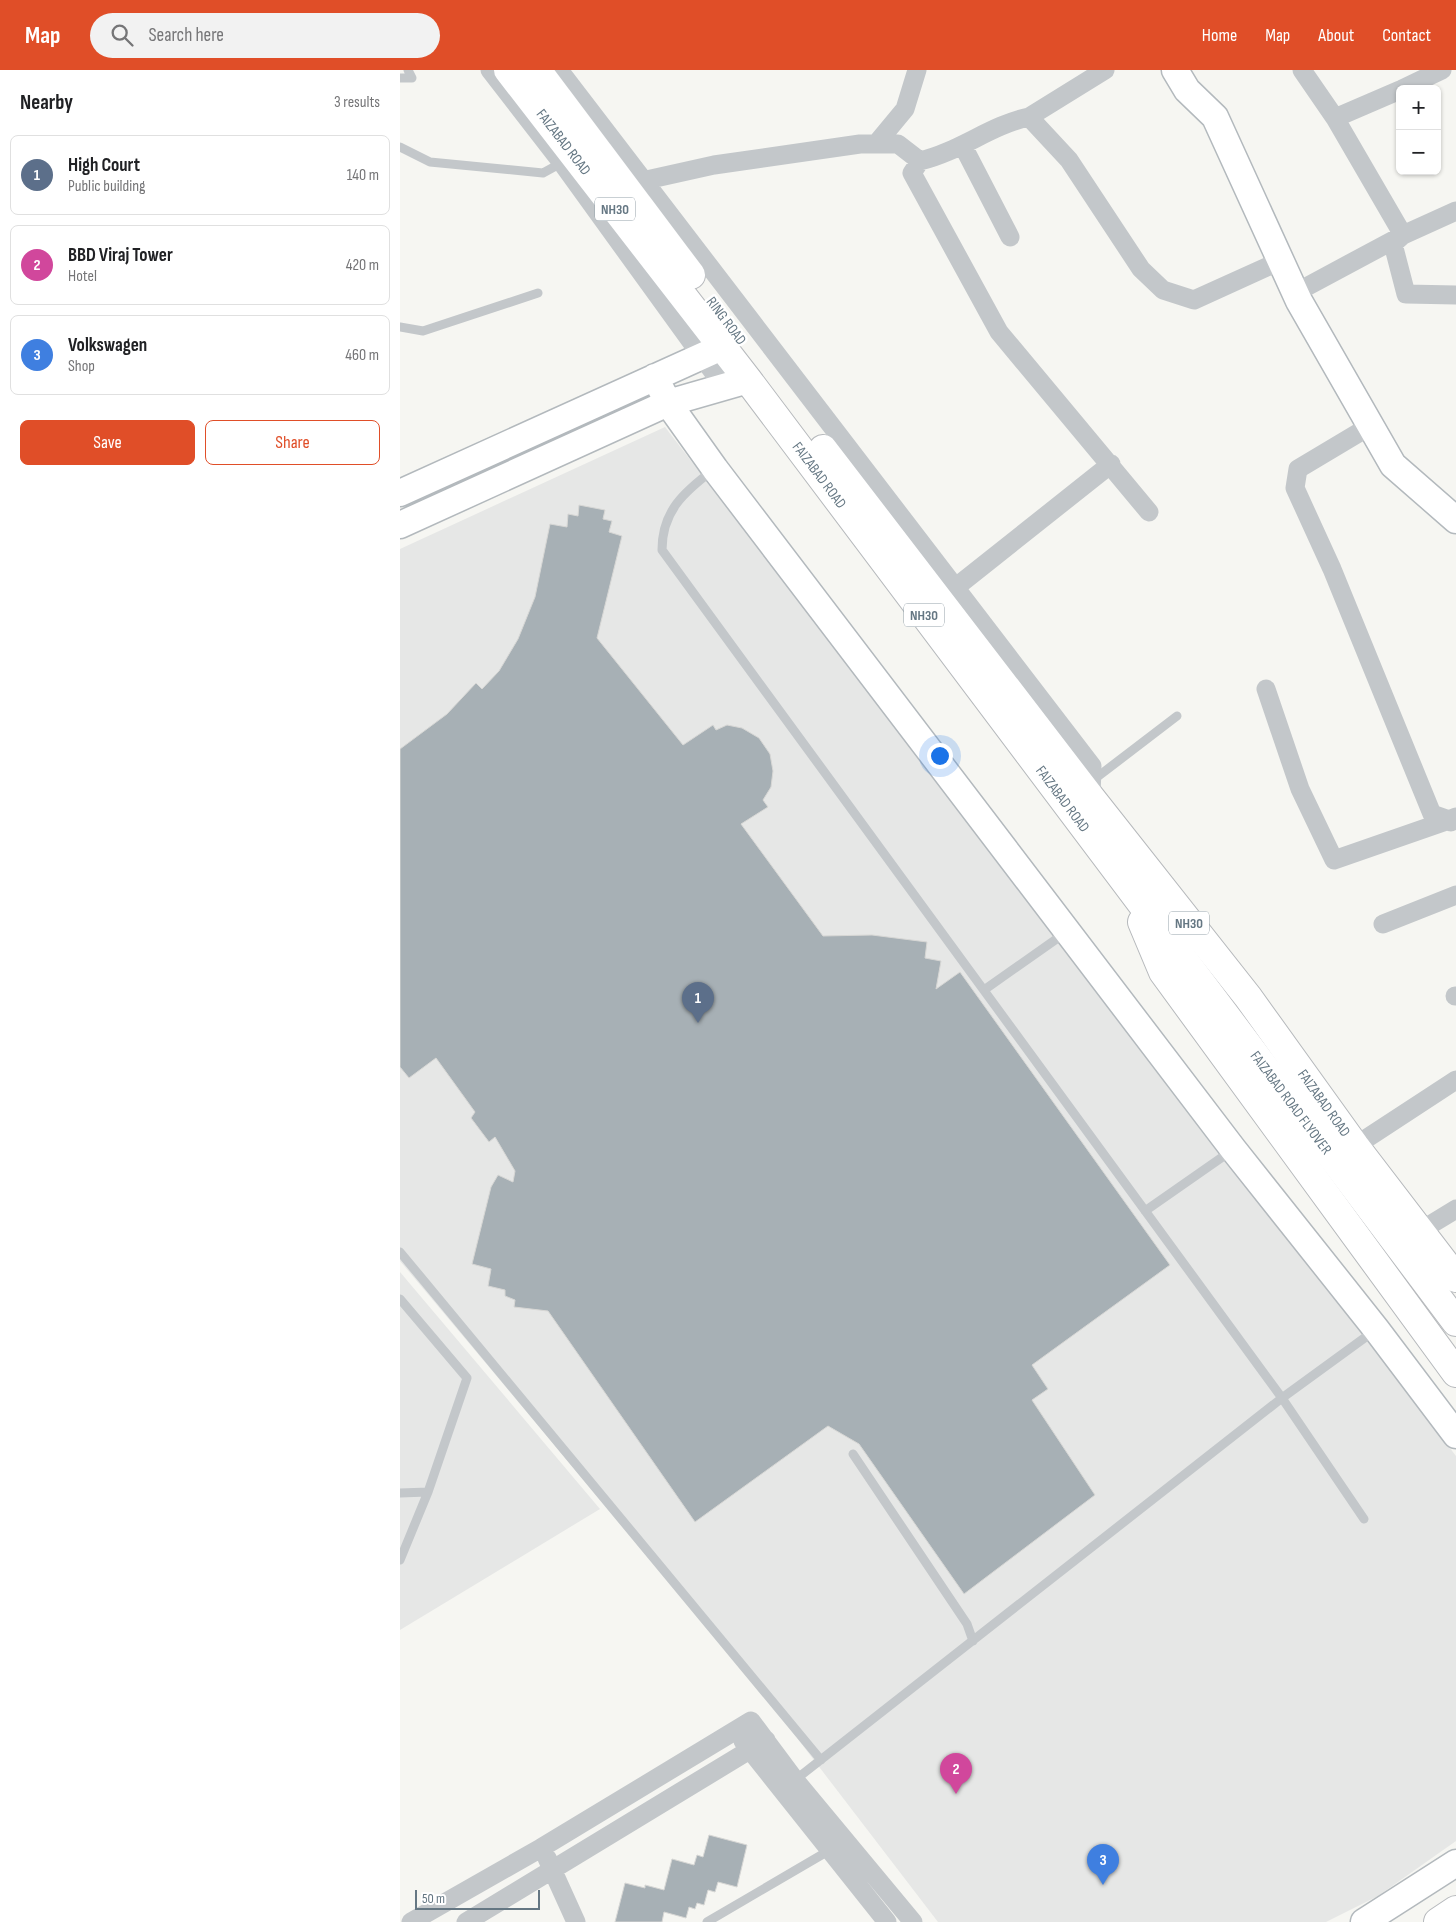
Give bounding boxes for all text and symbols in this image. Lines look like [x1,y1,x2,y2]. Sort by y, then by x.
search box [90,13,440,58]
text: Map [25,21,60,50]
icon: search [108,21,136,49]
text: Search here [148,24,224,47]
text: Home [1202,25,1237,46]
text: Map [1265,25,1290,46]
text: About [1318,25,1354,46]
text: Contact [1382,25,1431,46]
map controls [1396,85,1441,175]
button: + [1396,85,1441,130]
text: Nearby [20,90,73,115]
text: 3 results [334,93,380,112]
street label: FAIZABAD ROAD [532,105,595,179]
button: − [1396,130,1441,175]
text: High Court [68,154,140,177]
text: 1 [34,166,40,185]
text: 140 m [347,166,379,185]
text: Public building [68,177,145,196]
road number: NH30 [595,198,635,220]
text: BBD Viraj Tower [68,244,173,267]
text: 2 [33,256,41,275]
text: 420 m [346,256,379,275]
text: Hotel [68,267,97,286]
street label: RING ROAD [702,293,750,349]
text: Volkswagen [68,334,147,357]
text: 3 [33,346,41,365]
text: 460 m [345,346,379,365]
text: Shop [68,357,95,376]
button: Save [20,420,195,465]
button: Share [205,420,380,465]
street label: FAIZABAD ROAD [788,438,851,512]
road number: NH30 [904,604,944,626]
your location [927,743,953,769]
street label: FAIZABAD ROAD [1032,762,1094,836]
road number: NH30 [1169,911,1209,934]
pin: 1 [682,982,714,1023]
street label: FAIZABAD ROAD FLYOVER [1246,1048,1336,1158]
street label: FAIZABAD ROAD [1294,1066,1354,1140]
pin: 2 [940,1753,972,1794]
pin: 3 [1087,1844,1119,1885]
scale bar [415,1887,540,1910]
text: 50 m [422,1890,445,1907]

